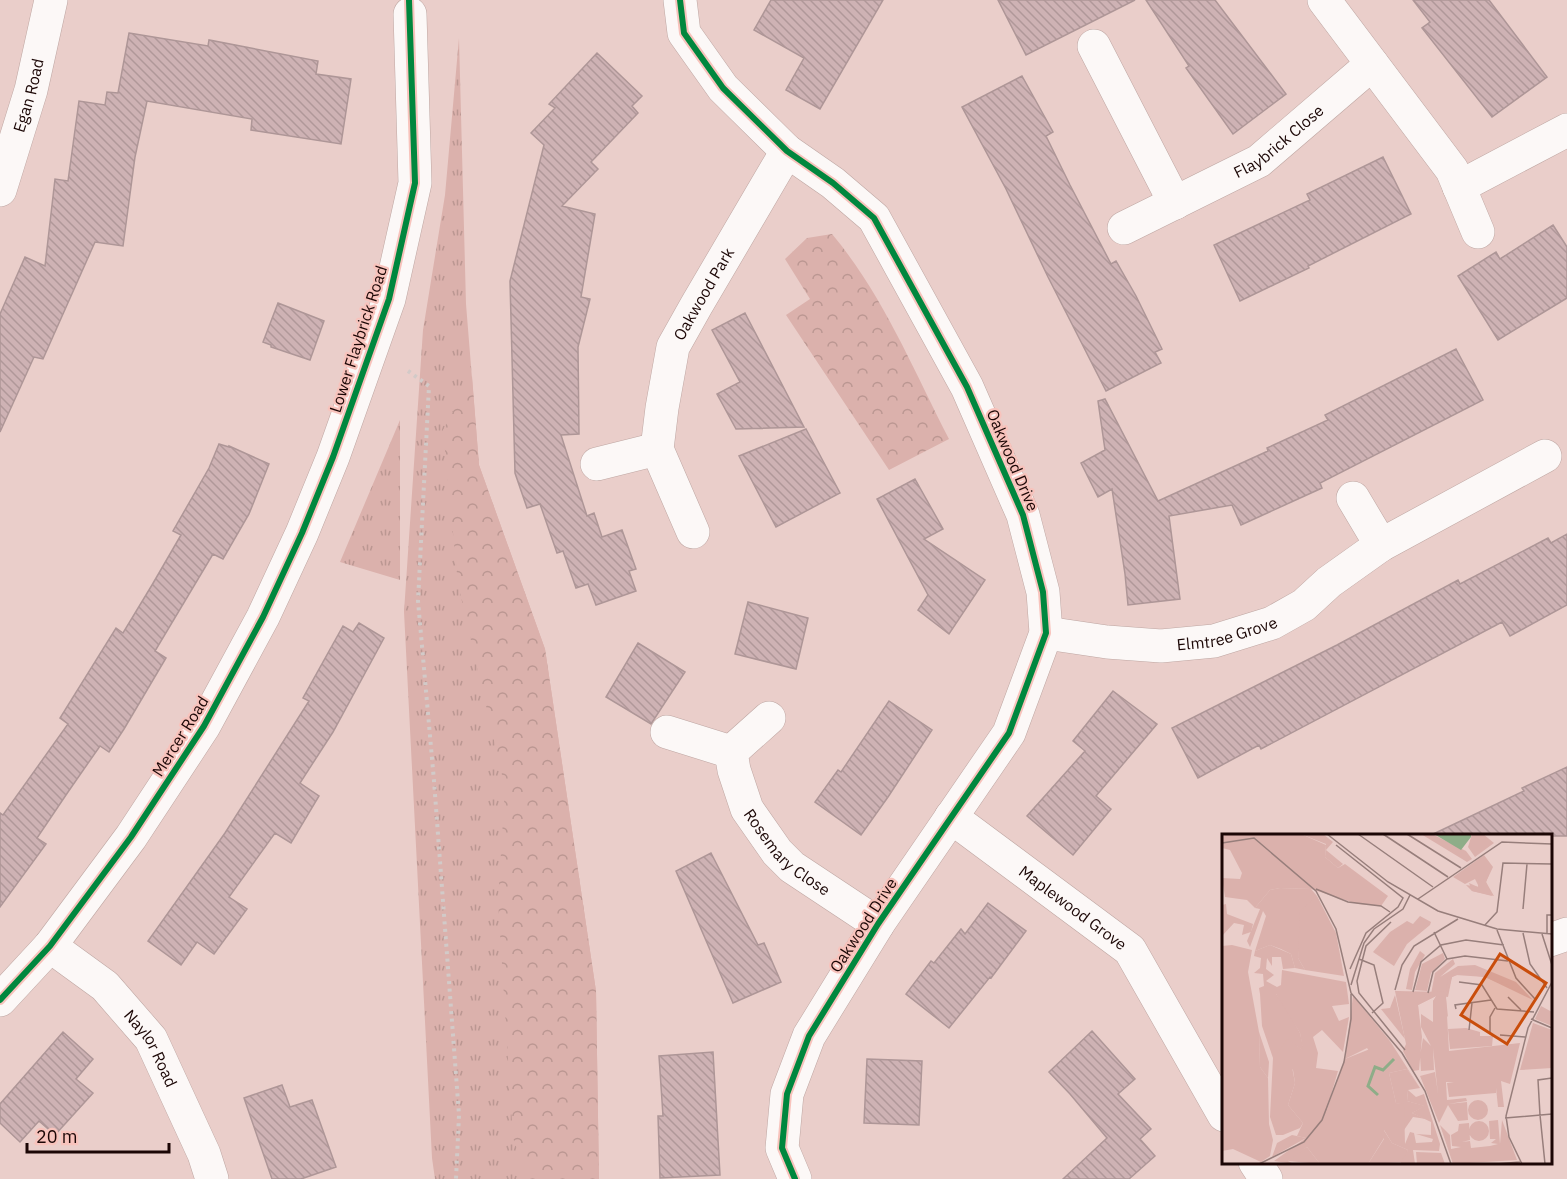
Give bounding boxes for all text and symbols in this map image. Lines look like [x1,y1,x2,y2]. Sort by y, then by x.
street label: Egan Road [9,56,48,135]
street label: Flaybrick Close [1230,100,1328,182]
street label: Oakwood Park [669,243,738,344]
street label: Lower Flaybrick Road [325,263,391,415]
street label: Oakwood Drive [983,406,1044,514]
street label: Elmtree Grove [1176,612,1281,654]
street label: Mercer Road [147,692,213,780]
street label: Rosemary Close [740,805,834,900]
inset map [1222,834,1552,1164]
street label: Maplewood Grove [1015,861,1131,954]
street label: Oakwood Drive [825,874,901,976]
street label: Naylor Road [120,1005,182,1090]
scale bar [27,1116,170,1154]
text: 20 m [36,1125,78,1148]

